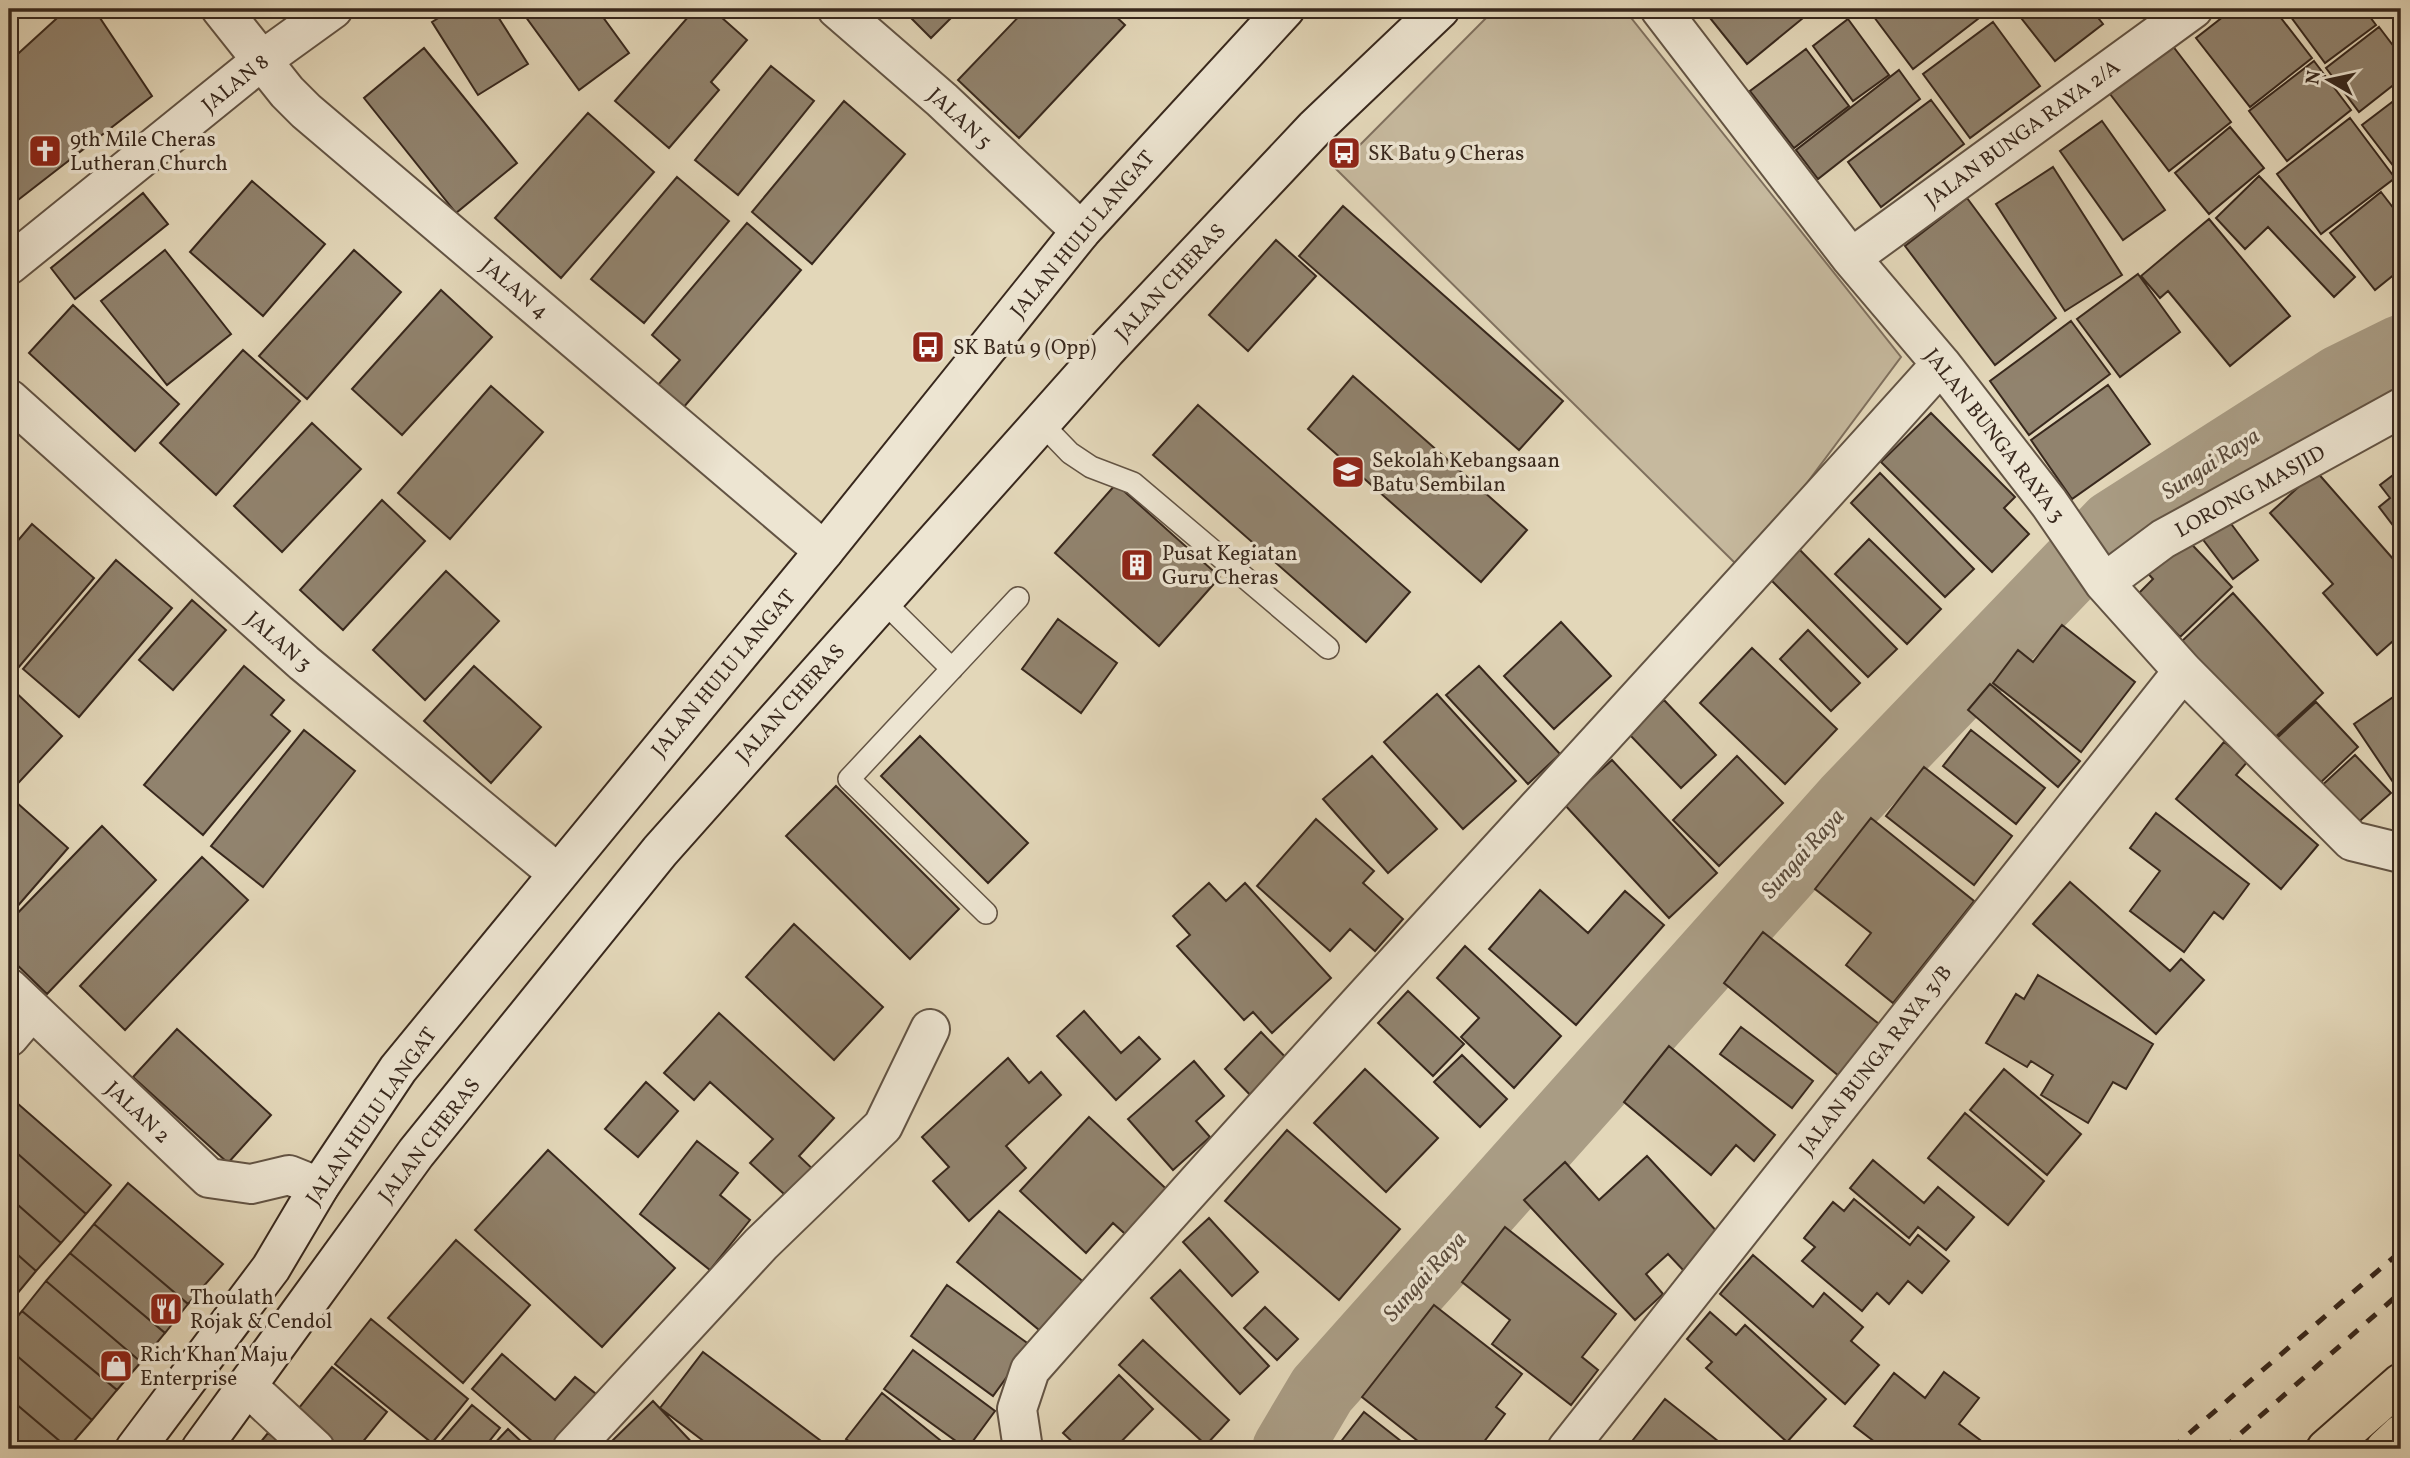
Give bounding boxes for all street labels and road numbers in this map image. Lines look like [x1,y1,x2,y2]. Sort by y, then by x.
street label: JALAN 8 [196,48,276,120]
street label: JALAN BUNGA RAYA 2/A [1919,53,2127,215]
street label: JALAN 5 [921,82,997,156]
street label: JALAN HULU LANGAT [1004,145,1162,325]
street label: JALAN CHERAS [1109,218,1233,348]
street label: JALAN 4 [474,252,554,326]
street label: JALAN BUNGA RAYA 3 [1917,343,2071,529]
street label: LORONG MASJID [2170,439,2331,546]
street label: JALAN HULU LANGAT [645,584,803,764]
street label: JALAN 3 [239,605,317,679]
street label: JALAN CHERAS [730,638,852,770]
street label: JALAN BUNGA RAYA 3/B [1793,960,1960,1162]
street label: JALAN HULU LANGAT [300,1022,445,1211]
street label: JALAN CHERAS [372,1073,488,1209]
street label: JALAN 2 [98,1075,176,1151]

